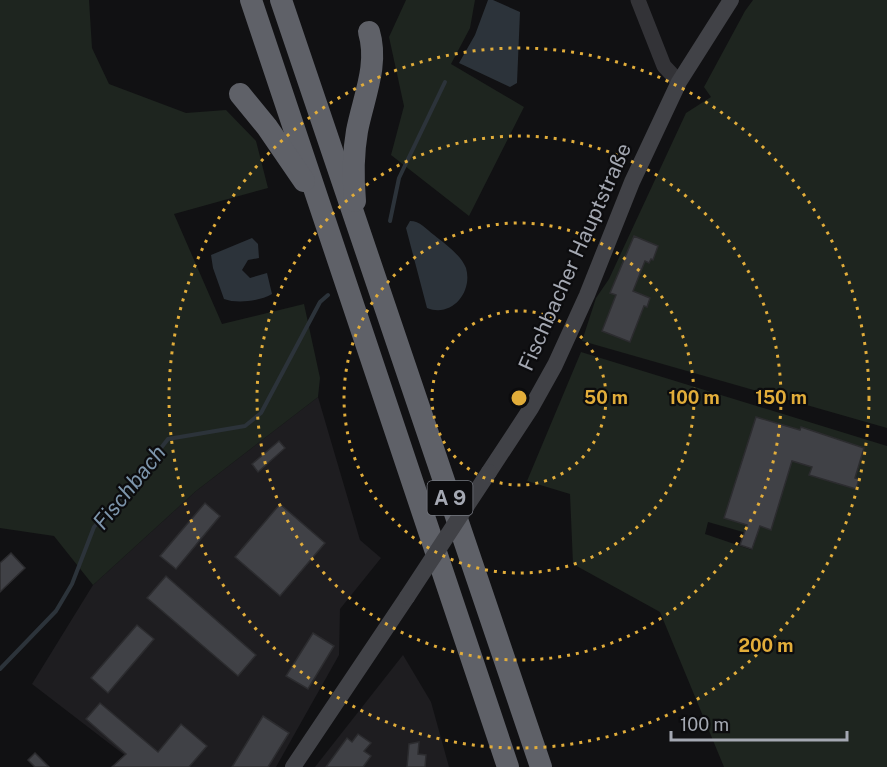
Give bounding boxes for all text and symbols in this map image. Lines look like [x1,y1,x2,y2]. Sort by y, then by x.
street label: Fischbacher Hauptstraße [513,139,636,375]
text: 50 m [584,387,628,408]
text: 100 m [668,387,720,408]
text: 150 m [755,387,807,408]
centre of rings [509,388,529,408]
water label: Fischbach [87,440,171,534]
road number: A 9 [428,481,472,515]
text: 200 m [739,635,793,656]
scale bar [671,704,846,742]
text: 100 m [680,714,729,735]

